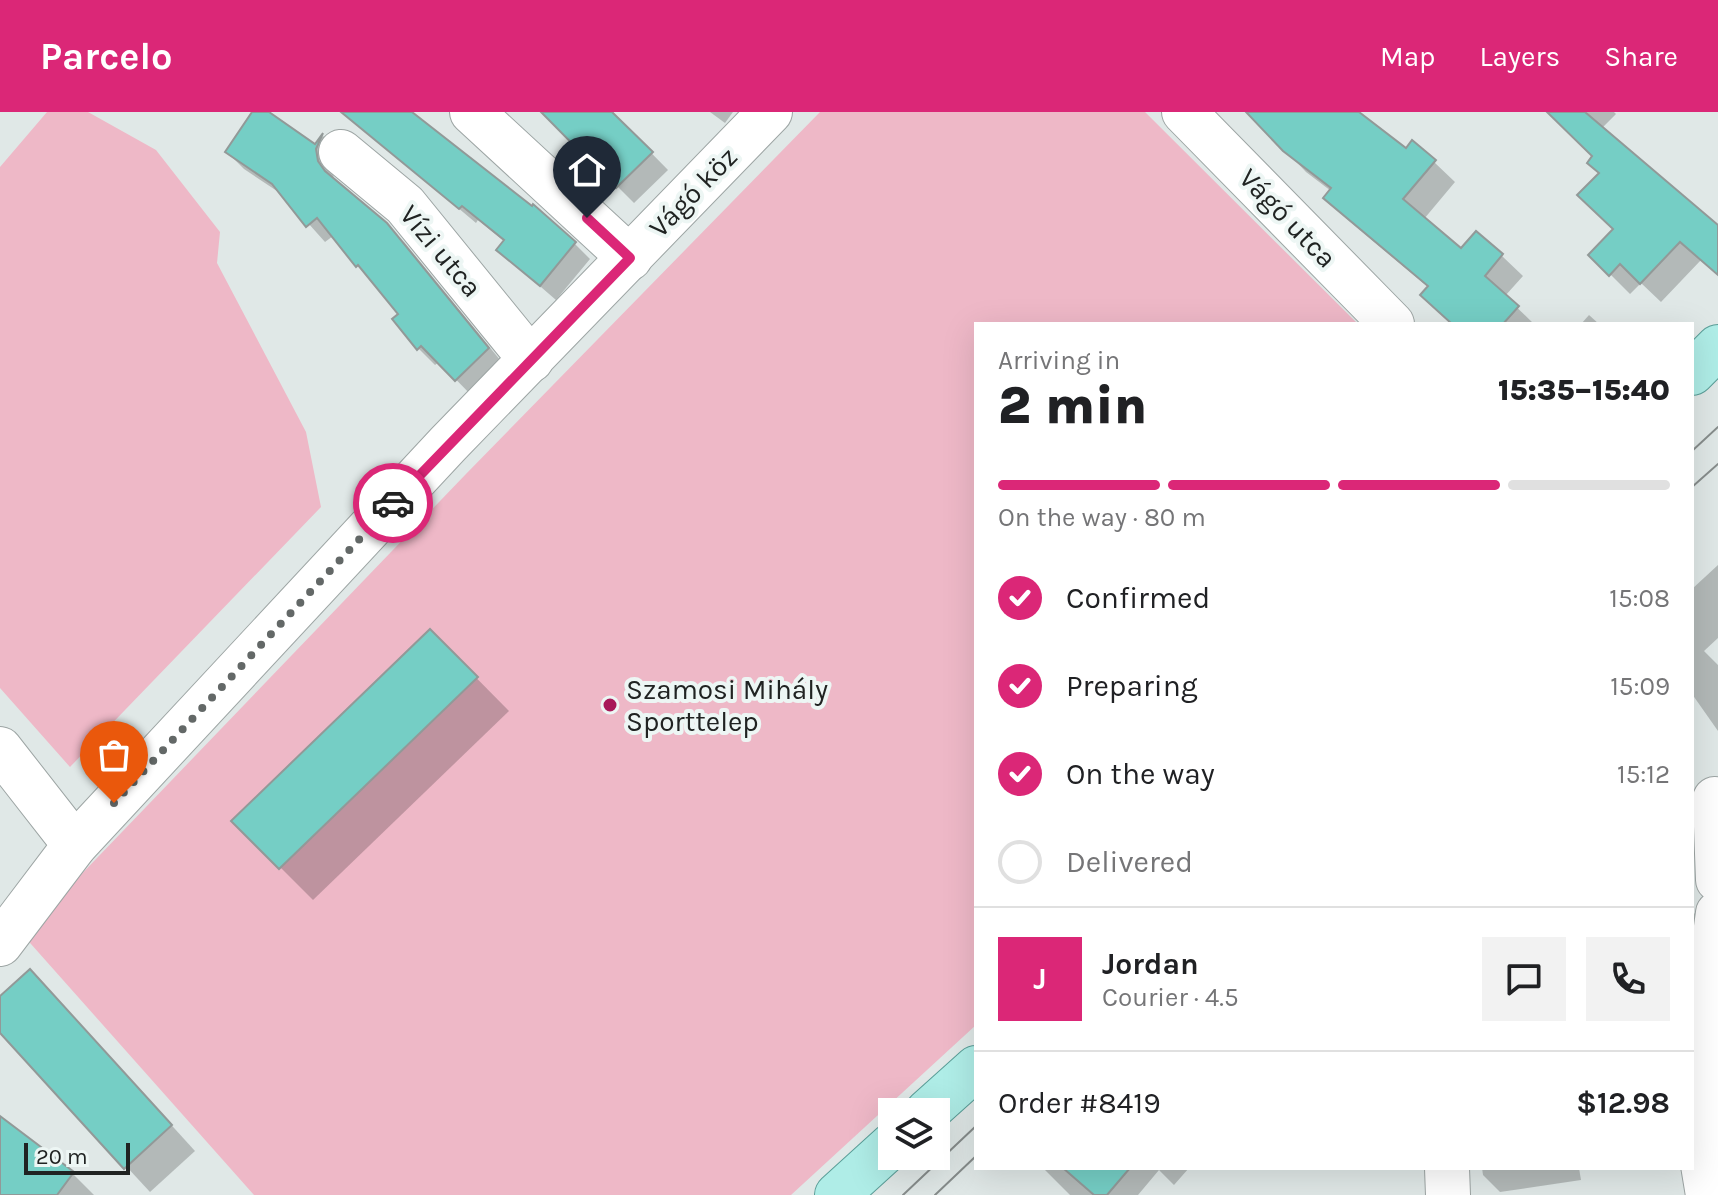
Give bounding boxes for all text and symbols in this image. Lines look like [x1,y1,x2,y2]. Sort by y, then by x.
text: Parcelo [40,34,173,79]
text: Map [1380,40,1435,73]
text: Layers [1479,40,1560,73]
text: Share [1604,40,1678,73]
pin [553,136,621,218]
street label: Vágó köz [642,140,744,244]
icon: home [565,148,609,192]
street label: Vágó utca [1233,161,1343,275]
street label: Vízi utca [393,198,489,304]
text: Arriving in [998,345,1120,376]
text: 15:35–15:40 [1498,372,1670,408]
text: 2 min [998,375,1147,436]
courier [353,463,433,543]
icon: car [371,481,415,525]
text: On the way · 80 m [998,502,1206,533]
icon: check [998,576,1042,620]
text: Confirmed [1066,580,1210,616]
text: 15:08 [1609,583,1670,614]
icon: check [998,664,1042,708]
text: Preparing [1066,668,1198,704]
text: 15:09 [1610,671,1670,702]
place label: Szamosi Mihály Sporttelep [626,673,828,738]
marker: Szamosi Mihály Sporttelep [601,696,619,714]
pin [80,721,148,803]
icon: bag [92,733,136,777]
icon: check [998,752,1042,796]
text: On the way [1066,756,1215,792]
text: 15:12 [1617,759,1670,790]
text: Delivered [1066,844,1193,880]
button: chat [1482,937,1566,1021]
button: phone [1586,937,1670,1021]
text: Jordan [1102,946,1199,982]
text: J [1033,961,1047,997]
text: Courier · 4.5 [1102,982,1239,1013]
text: Order #8419 [998,1085,1161,1121]
text: $12.98 [1576,1085,1670,1121]
map controls [878,1098,950,1170]
button: layers [878,1098,950,1170]
scale bar [24,1139,130,1175]
text: 20 m [36,1144,88,1170]

